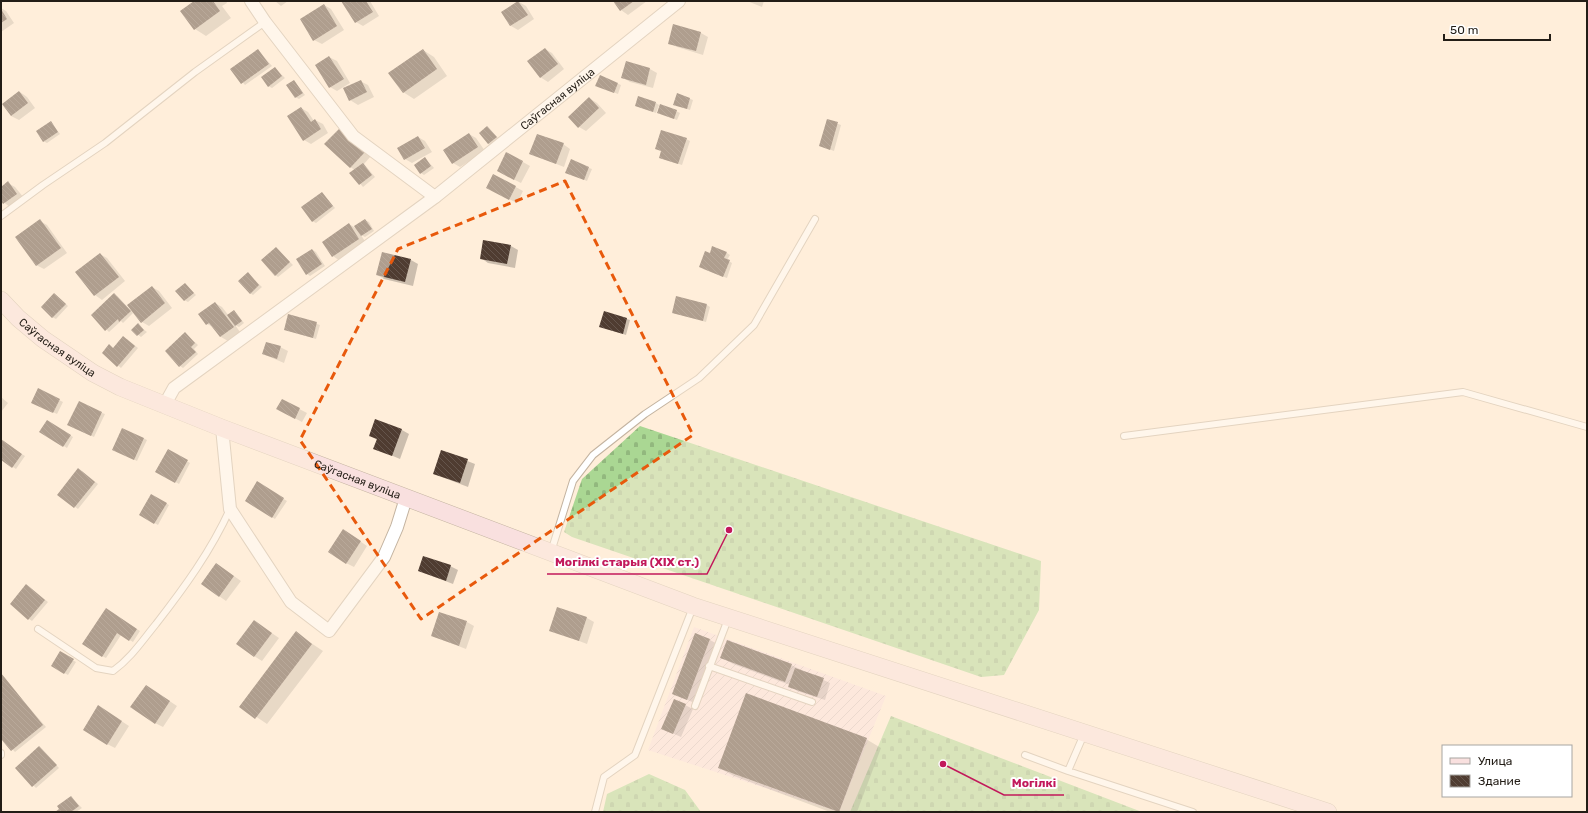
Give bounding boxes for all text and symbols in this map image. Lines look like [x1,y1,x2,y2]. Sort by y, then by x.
scale bar [1444,16,1550,42]
text: 50 m [1450,23,1478,37]
street label: Саўгасная вуліца [518,65,597,133]
street label: Саўгасная вуліца [16,316,98,380]
street label: Саўгасная вуліца [312,457,402,502]
callout: Могілкі старыя (XIX ст.) [547,550,707,574]
text: Могілкі старыя (XIX ст.) [555,555,700,569]
legend [1442,745,1572,797]
text: Улица [1478,754,1512,768]
callout: Могілкі [1004,771,1064,795]
text: Здание [1478,774,1521,788]
text: Могілкі [1012,776,1056,790]

